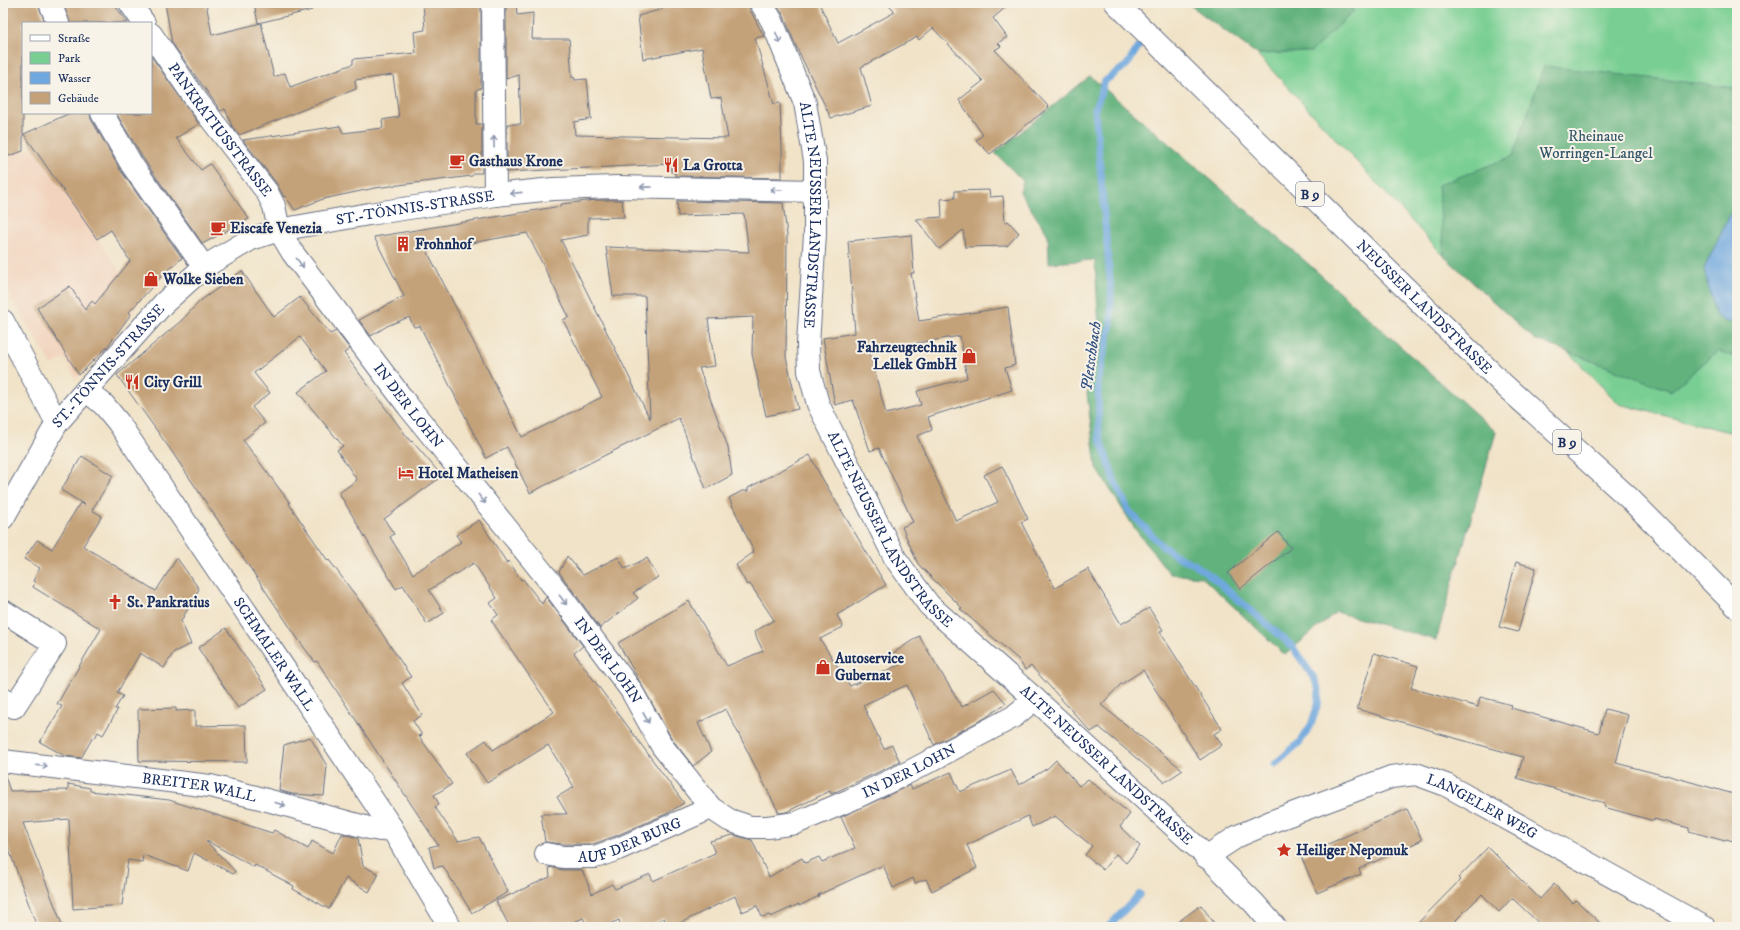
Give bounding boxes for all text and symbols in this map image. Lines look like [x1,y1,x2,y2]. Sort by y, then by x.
legend [22,22,152,114]
text: Straße [58,31,90,46]
one-way arrow [775,31,783,43]
text: Park [58,51,80,66]
street label: PANKRATIUSSTRASSE [164,59,276,201]
text: Wasser [57,71,91,86]
text: Gebäude [58,91,99,106]
street label: ALTE NEUSSER LANDSTRASSE [795,100,824,329]
park label: Rheinaue Worringen-Langel [1538,127,1653,163]
one-way arrow [490,136,498,149]
cafe icon: Gasthaus Krone [448,152,466,170]
place label: Gasthaus Krone [469,152,564,171]
restaurant icon: La Grotta [662,156,680,174]
place label: La Grotta [683,156,743,175]
road number: B 9 [1296,182,1324,206]
one-way arrow [640,183,653,191]
street label: ST.-TÖNNIS-STRASSE [335,186,496,230]
one-way arrow [770,186,783,194]
one-way arrow [510,189,523,197]
cafe icon: Eiscafe Venezia [209,219,227,237]
place label: Eiscafe Venezia [230,219,323,238]
building icon: Frohnhof [394,235,412,253]
place label: Frohnhof [415,235,475,254]
street label: NEUSSER LANDSTRASSE [1352,236,1496,378]
one-way arrow [296,257,304,268]
shop icon: Wolke Sieben [142,270,160,288]
place label: Wolke Sieben [162,270,244,289]
street label: ST.-TÖNNIS-STRASSE [48,300,169,432]
water label: Pletschbach [1076,320,1106,392]
place label: Fahrzeugtechnik Lellek GmbH [857,338,958,374]
shop icon: Fahrzeugtechnik Lellek GmbH [960,347,978,365]
street label: IN DER LOHN [369,359,447,452]
restaurant icon: City Grill [123,373,141,391]
place label: City Grill [144,373,202,392]
street label: ALTE NEUSSER LANDSTRASSE [823,428,957,632]
road number: B 9 [1553,430,1581,454]
hotel icon: Hotel Matheisen [397,464,415,482]
place label: Hotel Matheisen [418,464,518,483]
one-way arrow [478,493,486,504]
church icon: St. Pankratius [106,593,124,611]
place label: St. Pankratius [127,593,210,612]
street label: SCHMALER WALL [229,594,319,715]
one-way arrow [559,594,568,605]
street label: IN DER LOHN [570,613,646,707]
place label: Autoservice Gubernat [834,649,905,685]
shop icon: Autoservice Gubernat [814,658,832,676]
street label: ALTE NEUSSER LANDSTRASSE [1016,681,1197,849]
one-way arrow [643,711,651,723]
street label: IN DER LOHN [859,740,959,803]
one-way arrow [35,762,48,770]
street label: BREITER WALL [141,769,258,807]
street label: LANGELER WEG [1424,770,1541,844]
one-way arrow [274,801,287,808]
street label: AUF DER BURG [578,813,685,867]
place icon: Heiliger Nepomuk [1275,841,1293,859]
place label: Heiliger Nepomuk [1296,841,1409,860]

